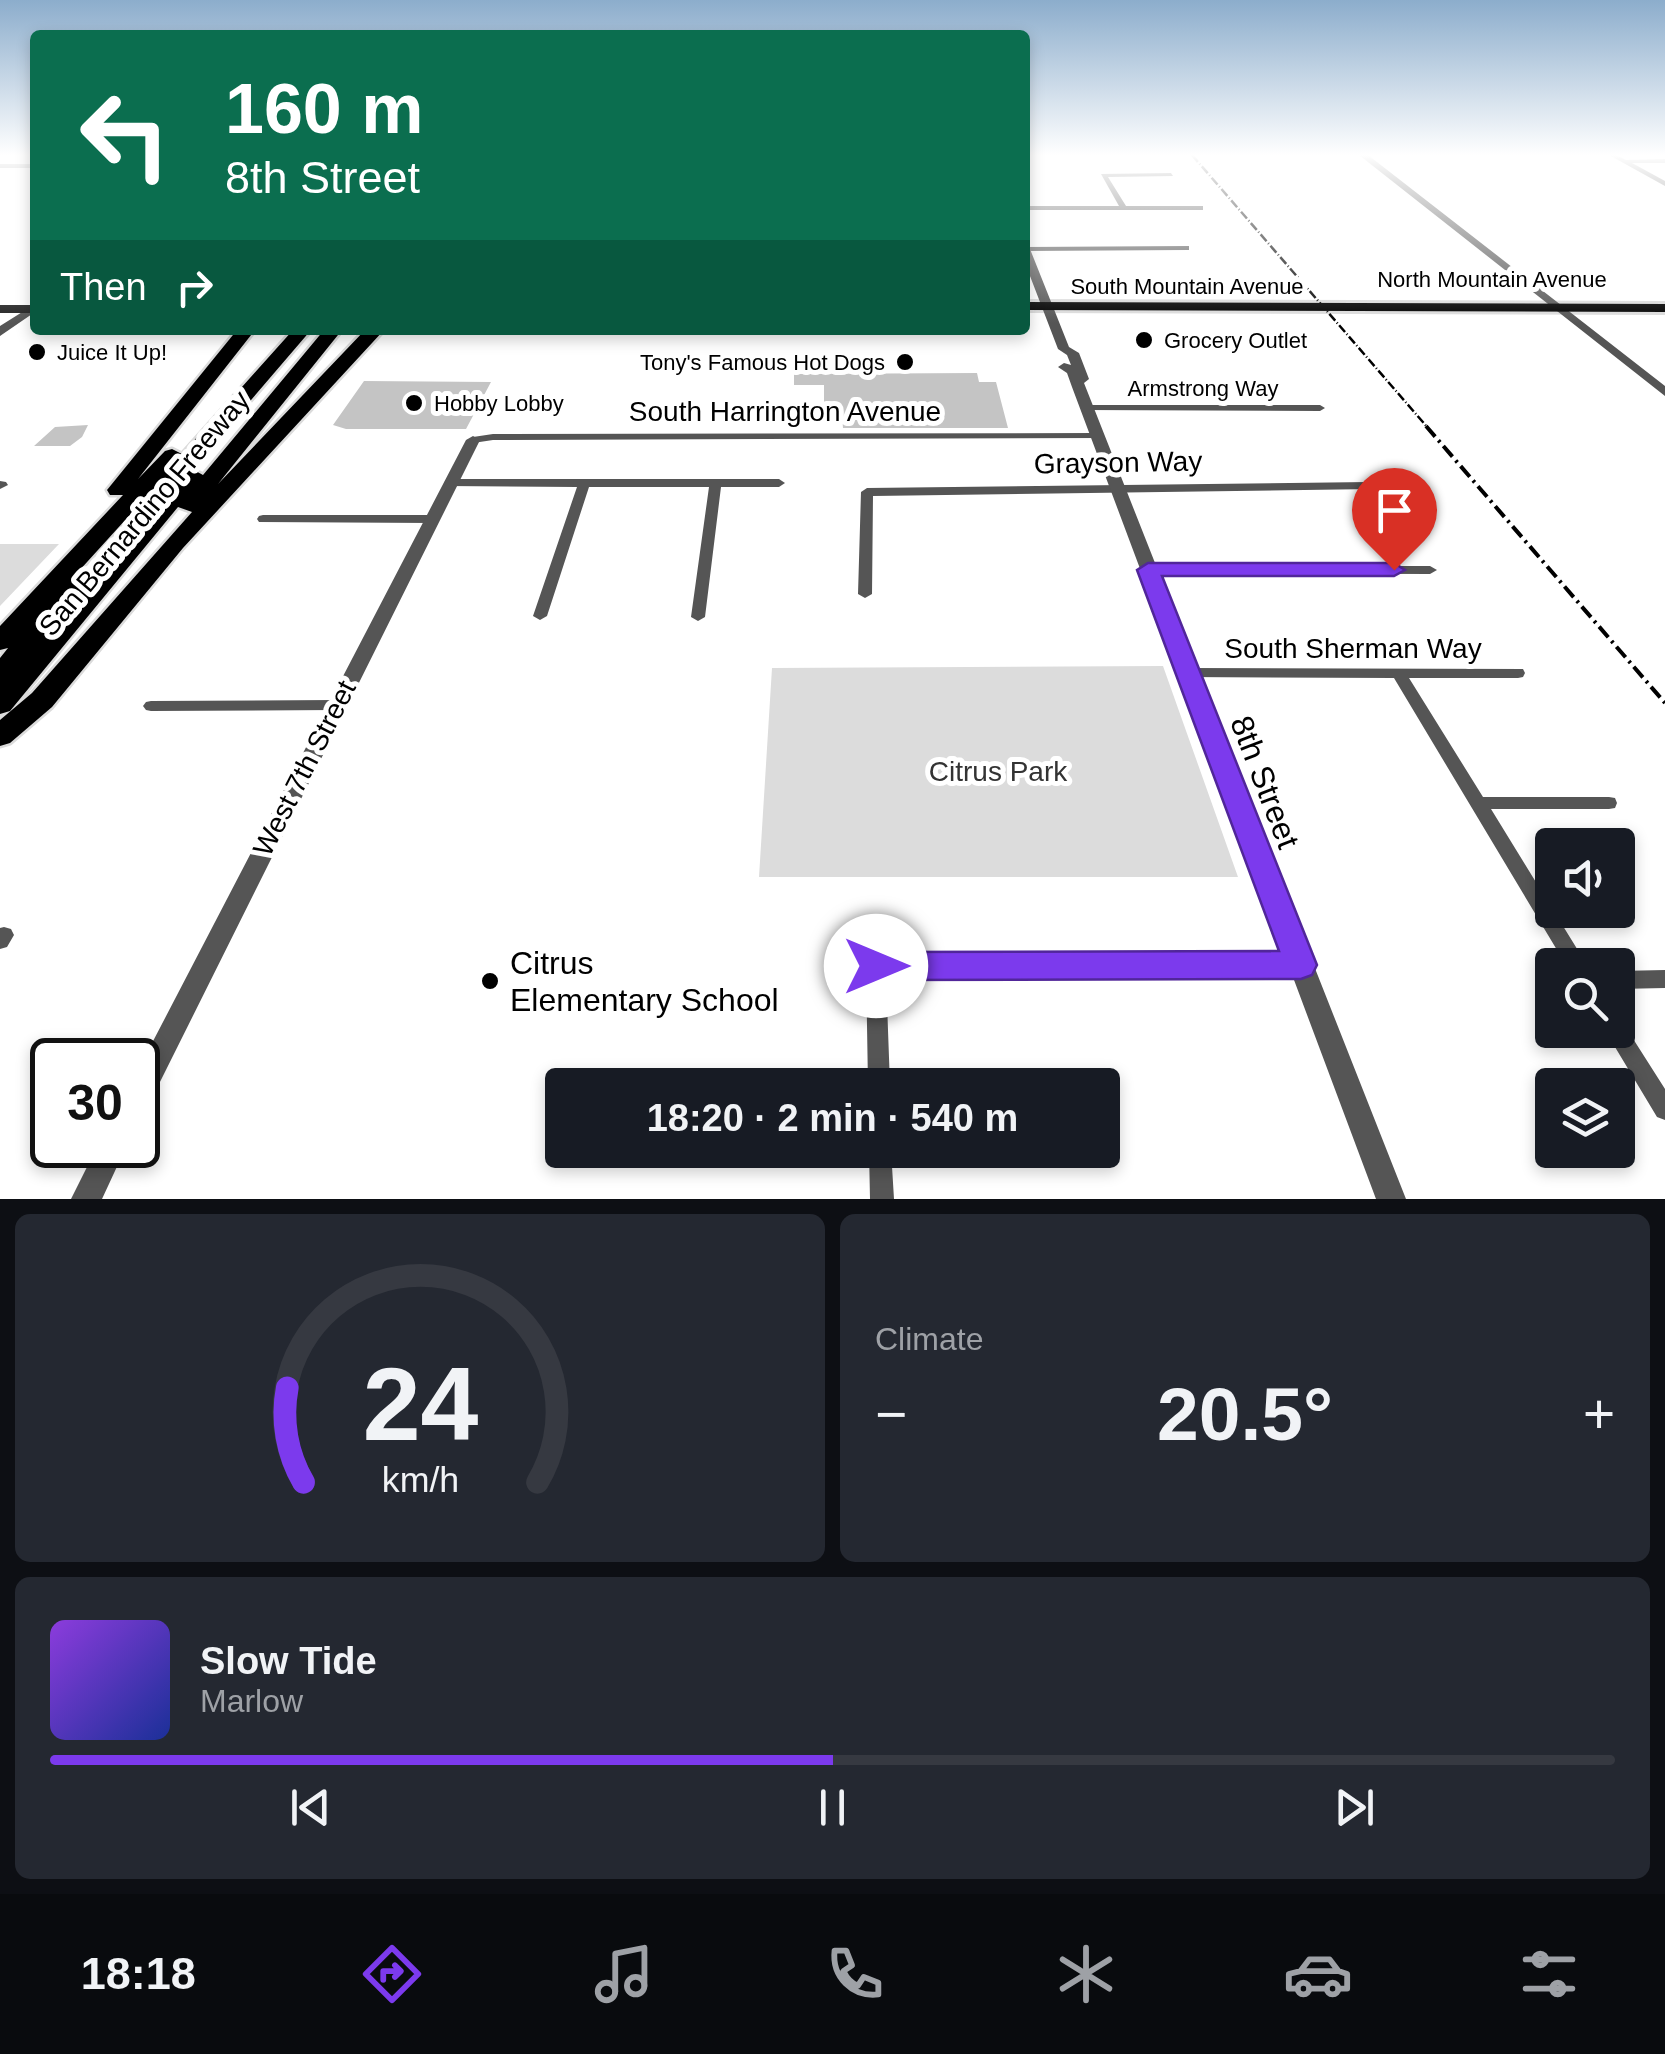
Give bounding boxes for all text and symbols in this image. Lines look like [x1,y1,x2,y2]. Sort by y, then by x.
icon: left [60,70,190,200]
text: 160 m [225,70,423,148]
text: 8th Street [225,152,420,203]
icon: right [167,260,222,315]
text: Then [60,266,147,308]
street label: North Mountain Avenue [1377,267,1607,292]
street label: South Mountain Avenue [1070,274,1304,299]
place label: Grocery Outlet [1164,328,1307,353]
marker: Grocery Outlet [1133,329,1155,351]
place label: Juice It Up! [57,340,167,365]
marker: Juice It Up! [26,341,48,363]
place label: Tony's Famous Hot Dogs [640,350,885,375]
marker: Tony's Famous Hot Dogs [894,351,916,373]
street label: Armstrong Way [1128,376,1278,401]
street label: San Bernardino Freeway [33,385,256,642]
place label: Hobby Lobby [434,391,564,416]
marker: Hobby Lobby [403,392,425,414]
street label: South Harrington Avenue [629,396,941,427]
street label: Grayson Way [1033,446,1203,479]
pin [1352,468,1437,571]
icon: arrive [1367,483,1422,538]
street label: South Sherman Way [1224,633,1482,664]
street label: West 7th Street [247,675,362,861]
street label: 8th Street [1223,711,1307,853]
park label: Citrus Park [929,756,1068,787]
map controls [1535,828,1635,1168]
button: sound [1535,828,1635,928]
position arrow [824,914,928,1018]
place label: Citrus Elementary School [510,945,779,1018]
button: search [1535,948,1635,1048]
marker: Citrus Elementary School [479,970,501,992]
speed limit sign: 30 [30,1038,160,1168]
button: layers [1535,1068,1635,1168]
text: 18:20 · 2 min · 540 m [647,1097,1018,1139]
text: Climate [875,1321,983,1357]
text: 24 [362,1346,478,1462]
text: 20.5° [1157,1372,1333,1456]
text: − [875,1383,907,1445]
text: + [1583,1383,1615,1445]
text: km/h [381,1460,459,1500]
text: Slow Tide [200,1640,377,1682]
text: Marlow [200,1683,303,1719]
icon: previous [283,1780,338,1835]
icon: pause [805,1780,860,1835]
icon: next [1327,1780,1382,1835]
icon: directions [357,1939,427,2009]
icon: music [589,1939,659,2009]
icon: phone [820,1939,890,2009]
icon: climate [1051,1939,1121,2009]
icon: car [1283,1939,1353,2009]
icon: filters [1514,1939,1584,2009]
text: 18:18 [81,1948,196,1999]

